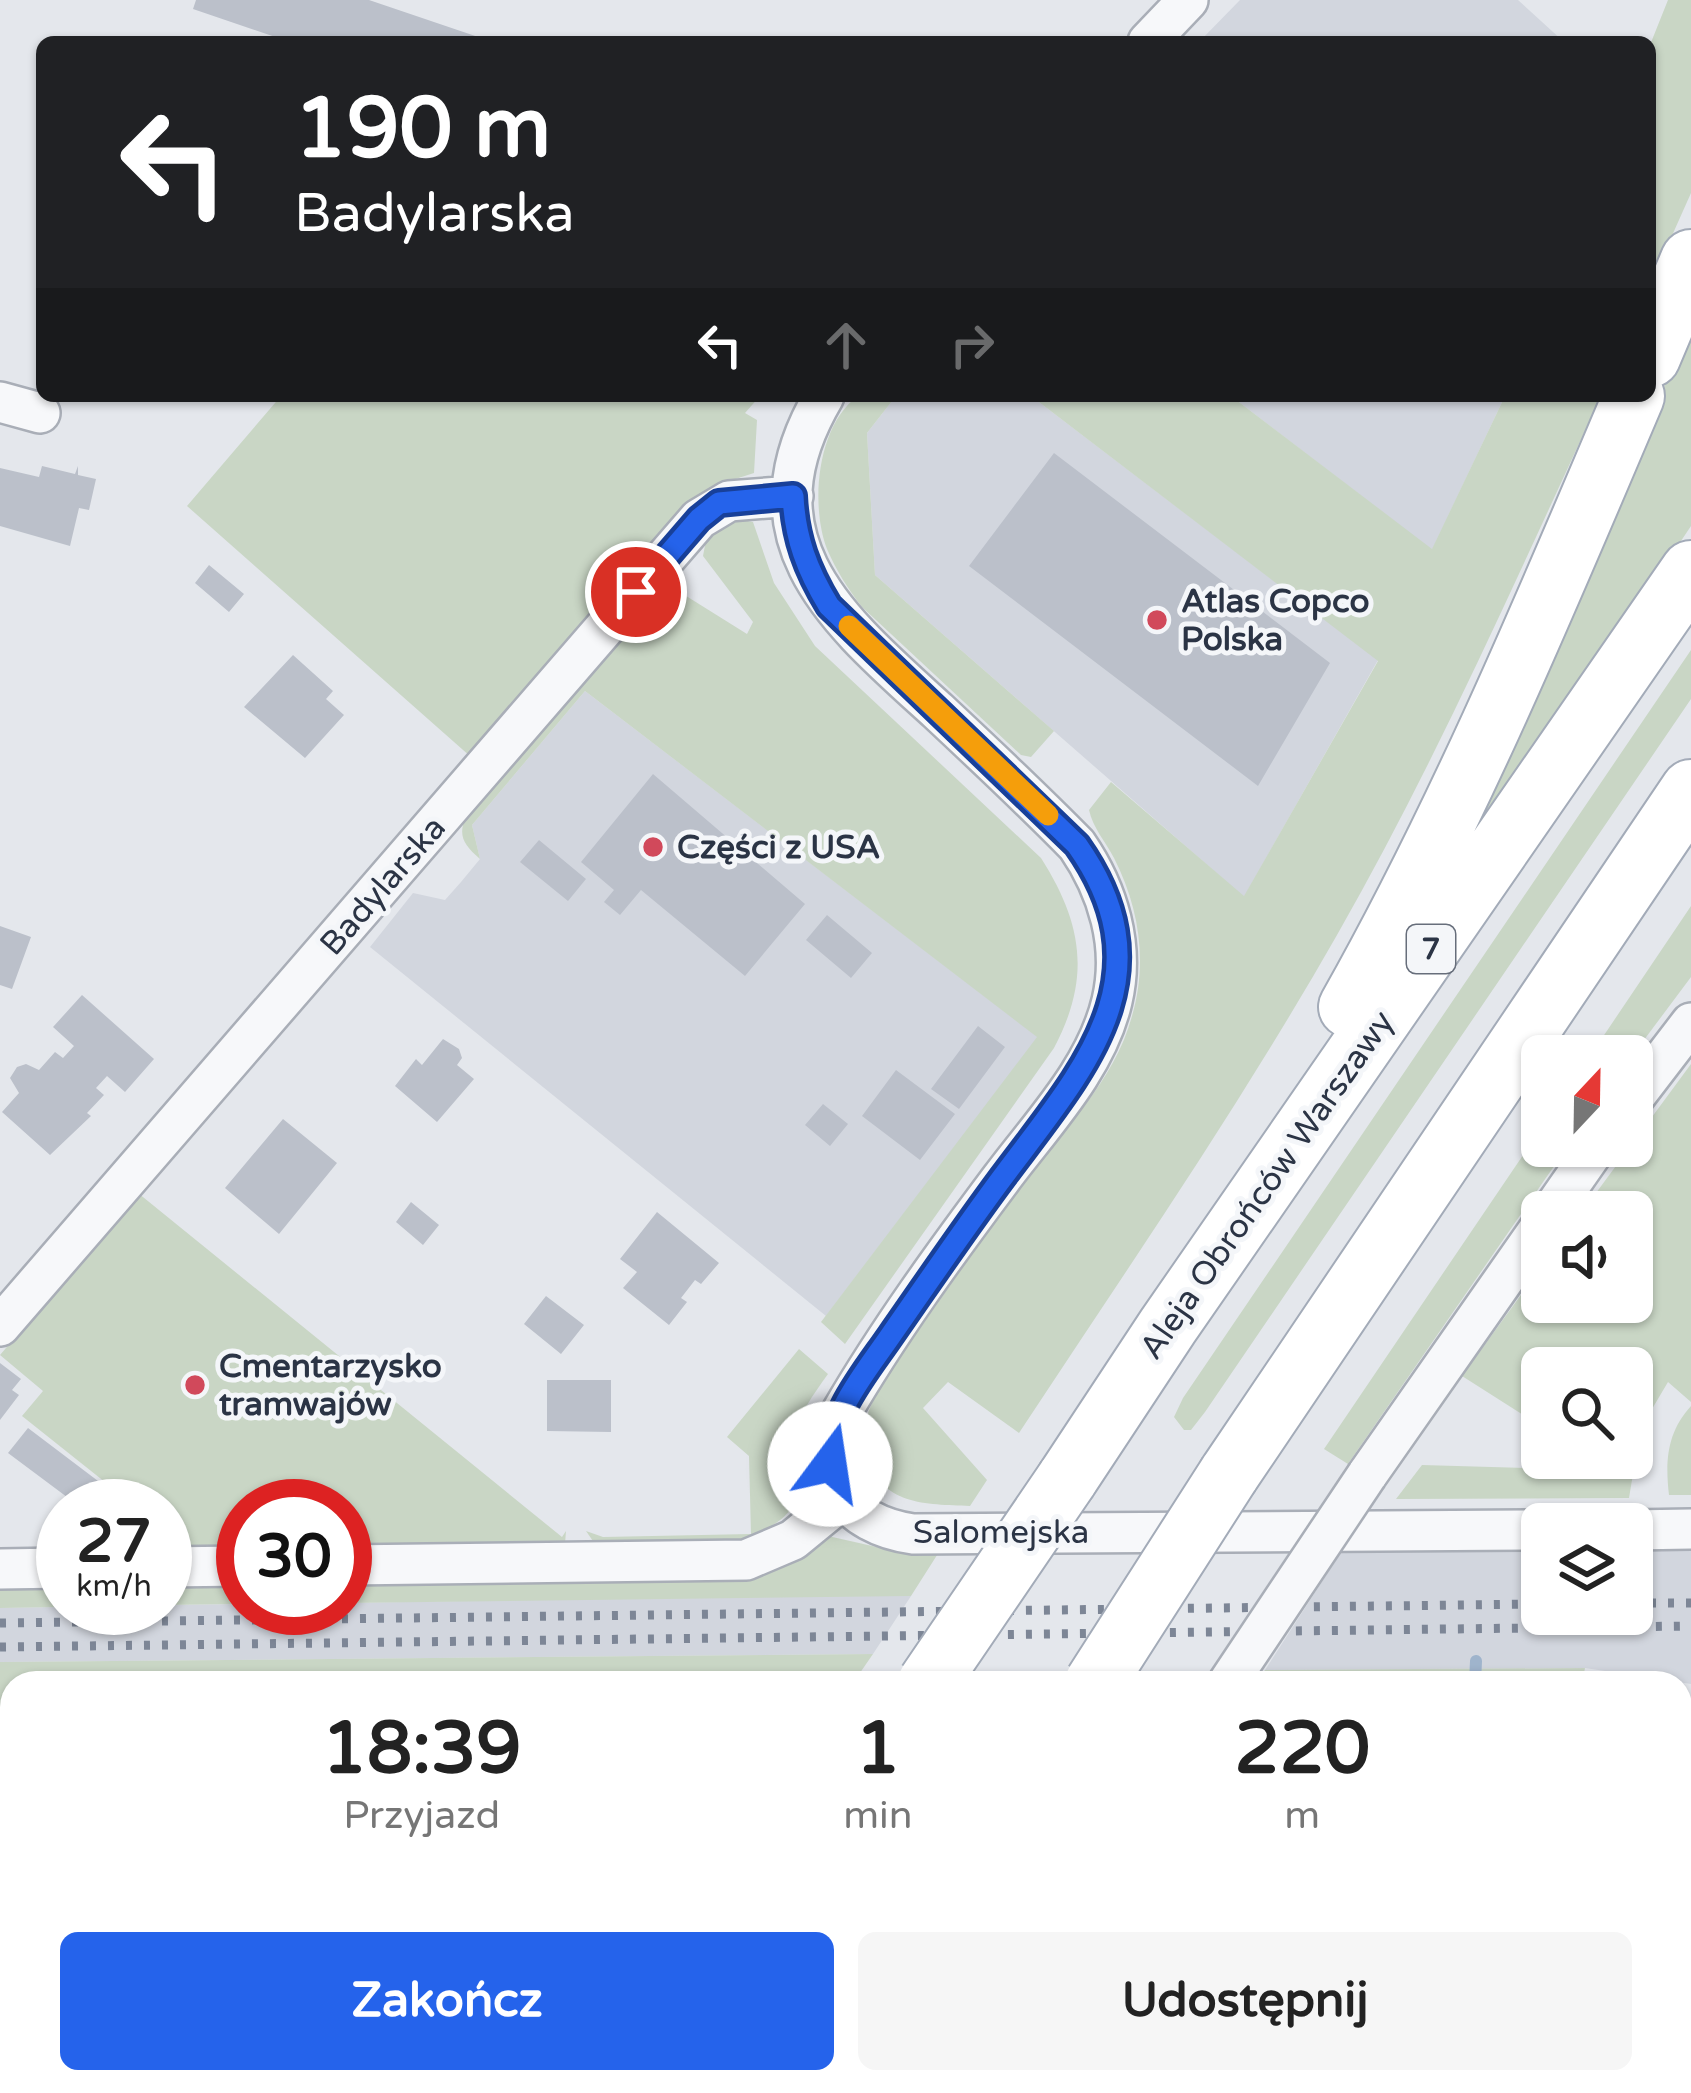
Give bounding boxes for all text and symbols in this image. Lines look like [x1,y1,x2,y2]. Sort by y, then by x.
text: 190 m [294,79,551,180]
icon: left [96,84,252,240]
text: Badylarska [294,181,574,246]
icon: left [687,312,753,378]
icon: ahead [813,312,879,378]
icon: right [939,312,1005,378]
pin [585,541,687,643]
icon: arrive [603,559,669,625]
place label: Atlas Copco Polska [1181,582,1369,659]
marker: Atlas Copco Polska [1144,607,1170,633]
street label: Badylarska [312,809,454,963]
place label: Części z USA [677,828,880,867]
marker: Części z USA [640,834,666,860]
road number: 7 [1407,925,1455,973]
street label: Aleja Obrońców Warszawy [1132,1003,1402,1367]
north arrow [1521,1035,1653,1167]
map controls [1521,1035,1653,1635]
button: sound [1521,1191,1653,1323]
place label: Cmentarzysko tramwajów [219,1347,442,1424]
button: search [1521,1347,1653,1479]
marker: Cmentarzysko tramwajów [182,1372,208,1398]
position arrow [767,1401,893,1527]
speed limit sign: 30 [216,1479,372,1635]
button: layers [1521,1503,1653,1635]
text: 27 [76,1506,152,1578]
street label: Salomejska [913,1513,1089,1552]
text: km/h [76,1568,152,1605]
text: 18:39 [322,1706,521,1793]
text: 1 [855,1706,901,1793]
text: 220 [1234,1706,1370,1793]
text: Przyjazd [343,1792,500,1839]
text: min [843,1792,913,1839]
text: m [1284,1792,1320,1839]
button: Zakończ [60,1932,834,2070]
button: Udostępnij [858,1932,1632,2070]

